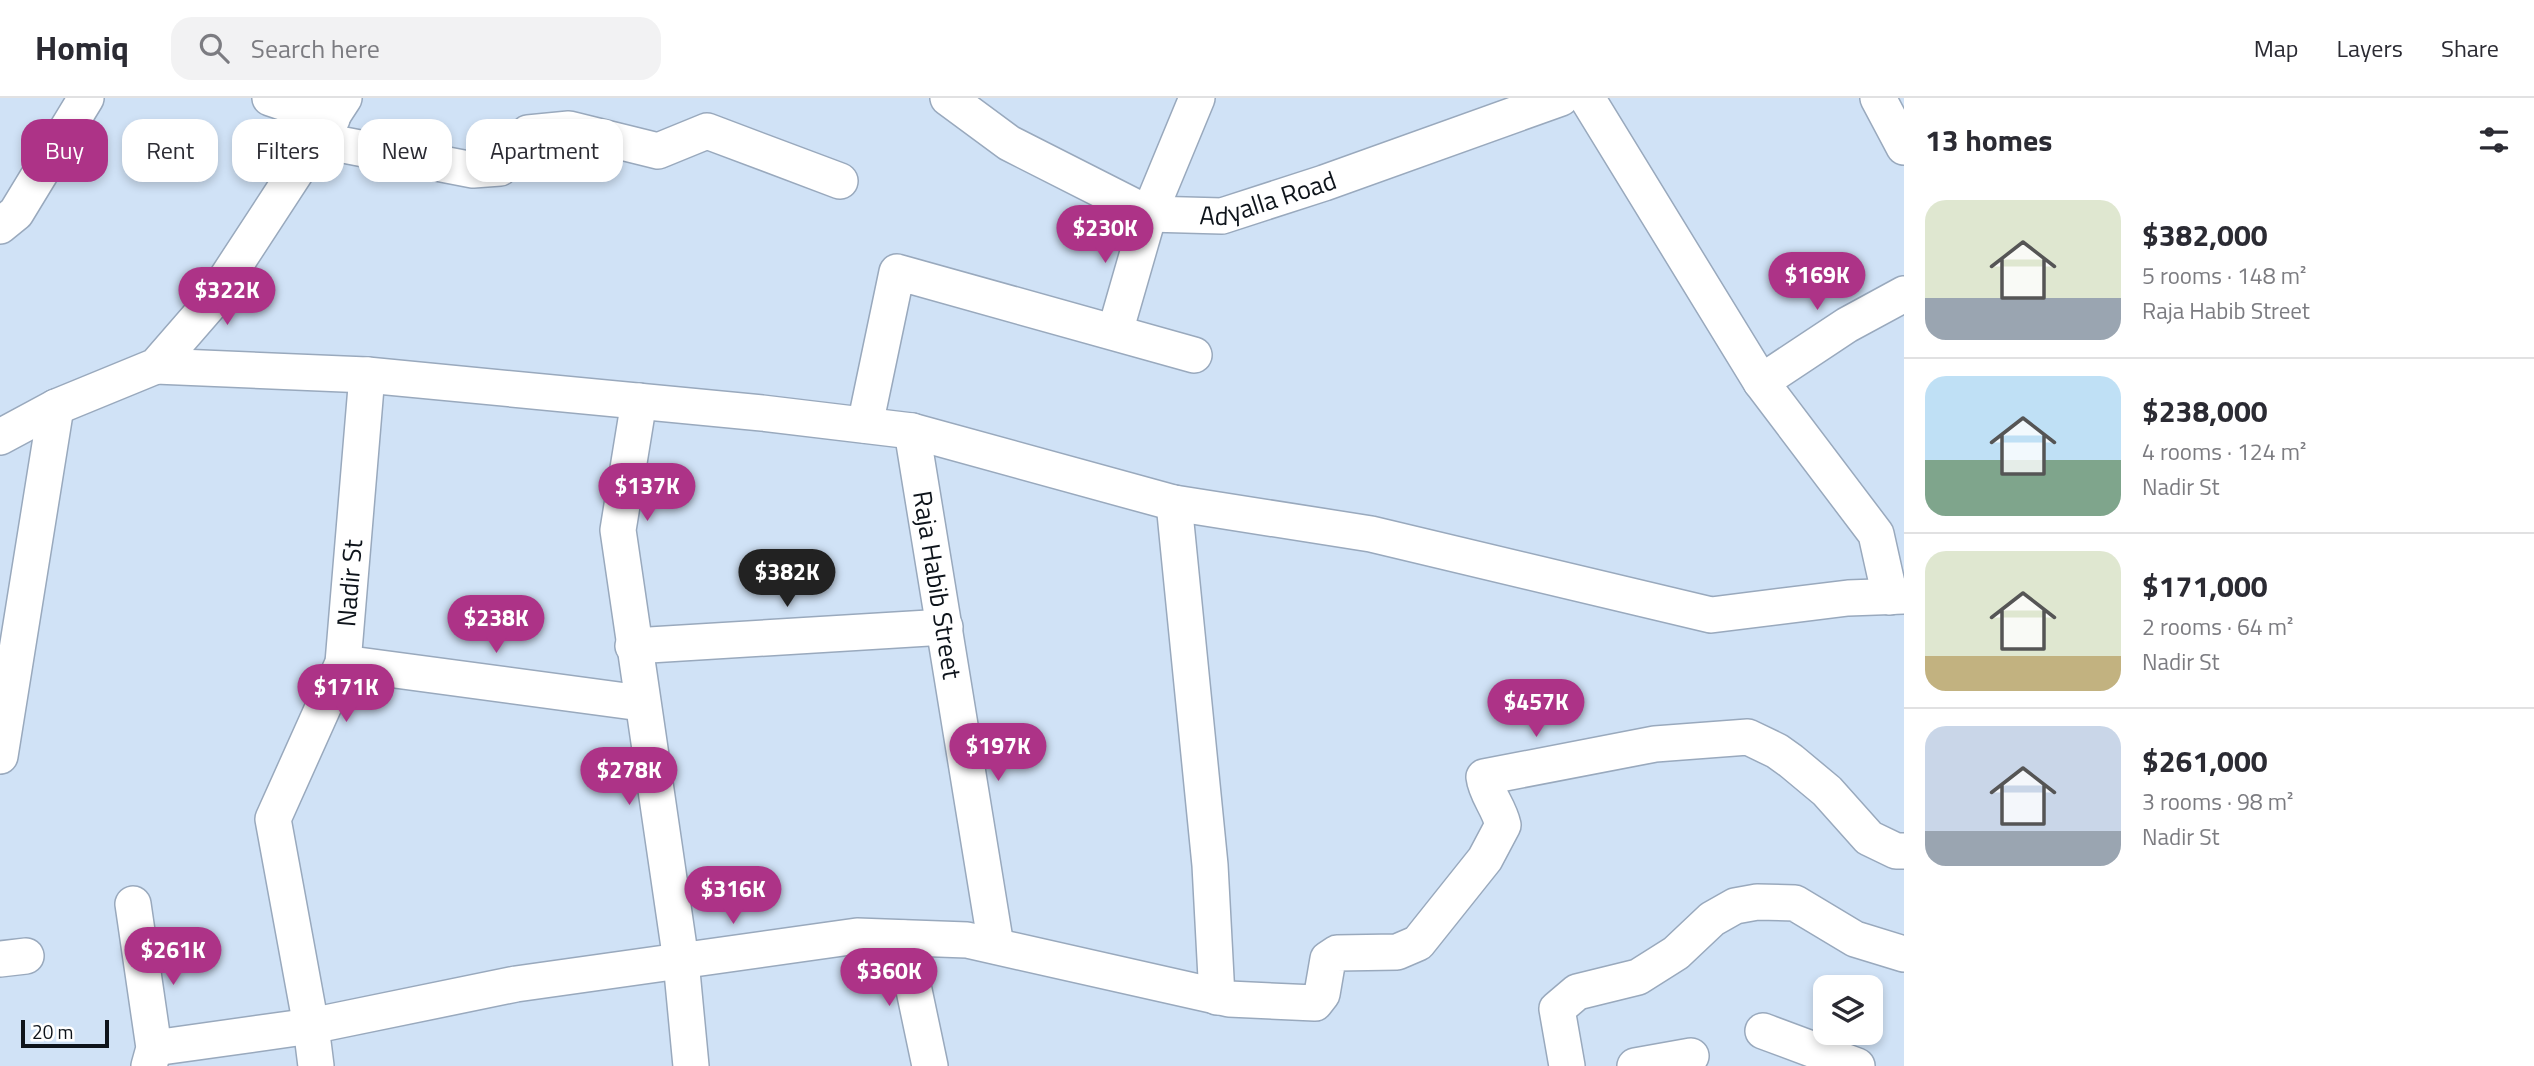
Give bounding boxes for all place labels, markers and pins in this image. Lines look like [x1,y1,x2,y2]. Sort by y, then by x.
pin: $230K [1056,206,1154,265]
pin: $169K [1768,252,1866,312]
pin: $322K [178,268,276,327]
pin: $137K [598,464,696,523]
pin: $382K [738,550,836,609]
pin: $238K [447,596,545,655]
pin: $171K [297,664,395,724]
pin: $457K [1487,680,1585,739]
pin: $197K [949,724,1047,783]
pin: $278K [580,748,678,807]
pin: $316K [684,866,782,926]
pin: $261K [124,928,222,987]
pin: $360K [840,948,938,1008]

